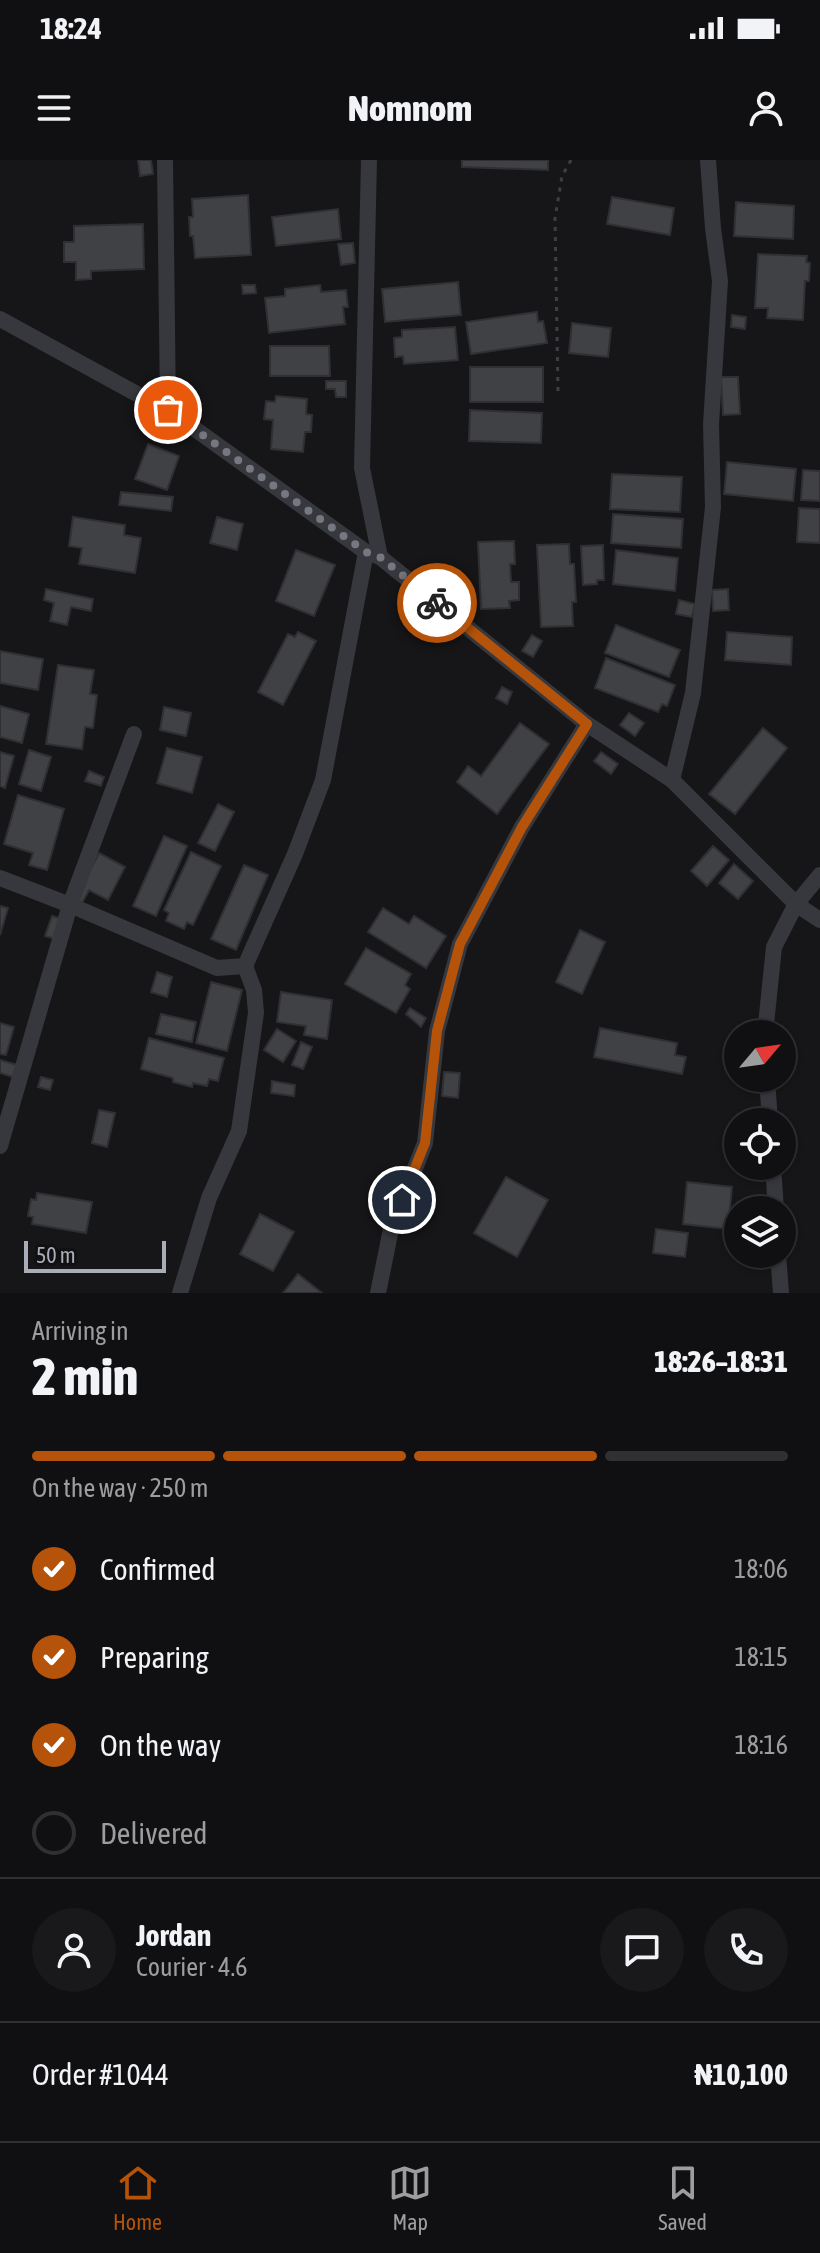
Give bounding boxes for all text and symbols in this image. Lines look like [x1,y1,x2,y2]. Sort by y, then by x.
text: 18:24 [40,11,102,45]
icon: menu [32,86,76,130]
icon: person [744,86,788,130]
text: Nomnom [348,87,472,129]
pin [134,376,202,444]
icon: bag [146,388,190,432]
courier [397,563,477,643]
icon: bike [415,581,459,625]
north arrow [724,1020,796,1092]
map controls [724,1020,796,1268]
button: locate [724,1108,796,1180]
pin [368,1166,436,1234]
icon: home [380,1178,424,1222]
button: layers [724,1196,796,1268]
scale bar [24,1237,166,1273]
text: 50 m [36,1242,76,1268]
text: Arriving in [32,1316,129,1346]
text: 18:26–18:31 [654,1344,788,1378]
text: 2 min [32,1346,138,1406]
text: On the way · 250 m [32,1473,209,1503]
icon: check [32,1547,76,1591]
text: Confirmed [100,1552,215,1586]
text: 18:06 [734,1554,788,1584]
icon: check [32,1635,76,1679]
text: Preparing [100,1640,209,1674]
text: 18:15 [734,1642,788,1672]
icon: check [32,1723,76,1767]
text: On the way [100,1728,221,1762]
text: 18:16 [734,1730,788,1760]
text: Delivered [100,1816,208,1850]
button: person [32,1908,116,1992]
button: chat [600,1908,684,1992]
button: phone [704,1908,788,1992]
text: Jordan [136,1918,211,1952]
text: Courier · 4.6 [136,1952,247,1982]
text: Order #1044 [32,2057,169,2091]
text: ₦10,100 [694,2057,788,2091]
tab: Home [113,2161,162,2235]
tab: Map [388,2161,432,2235]
tab: Saved [658,2161,707,2235]

